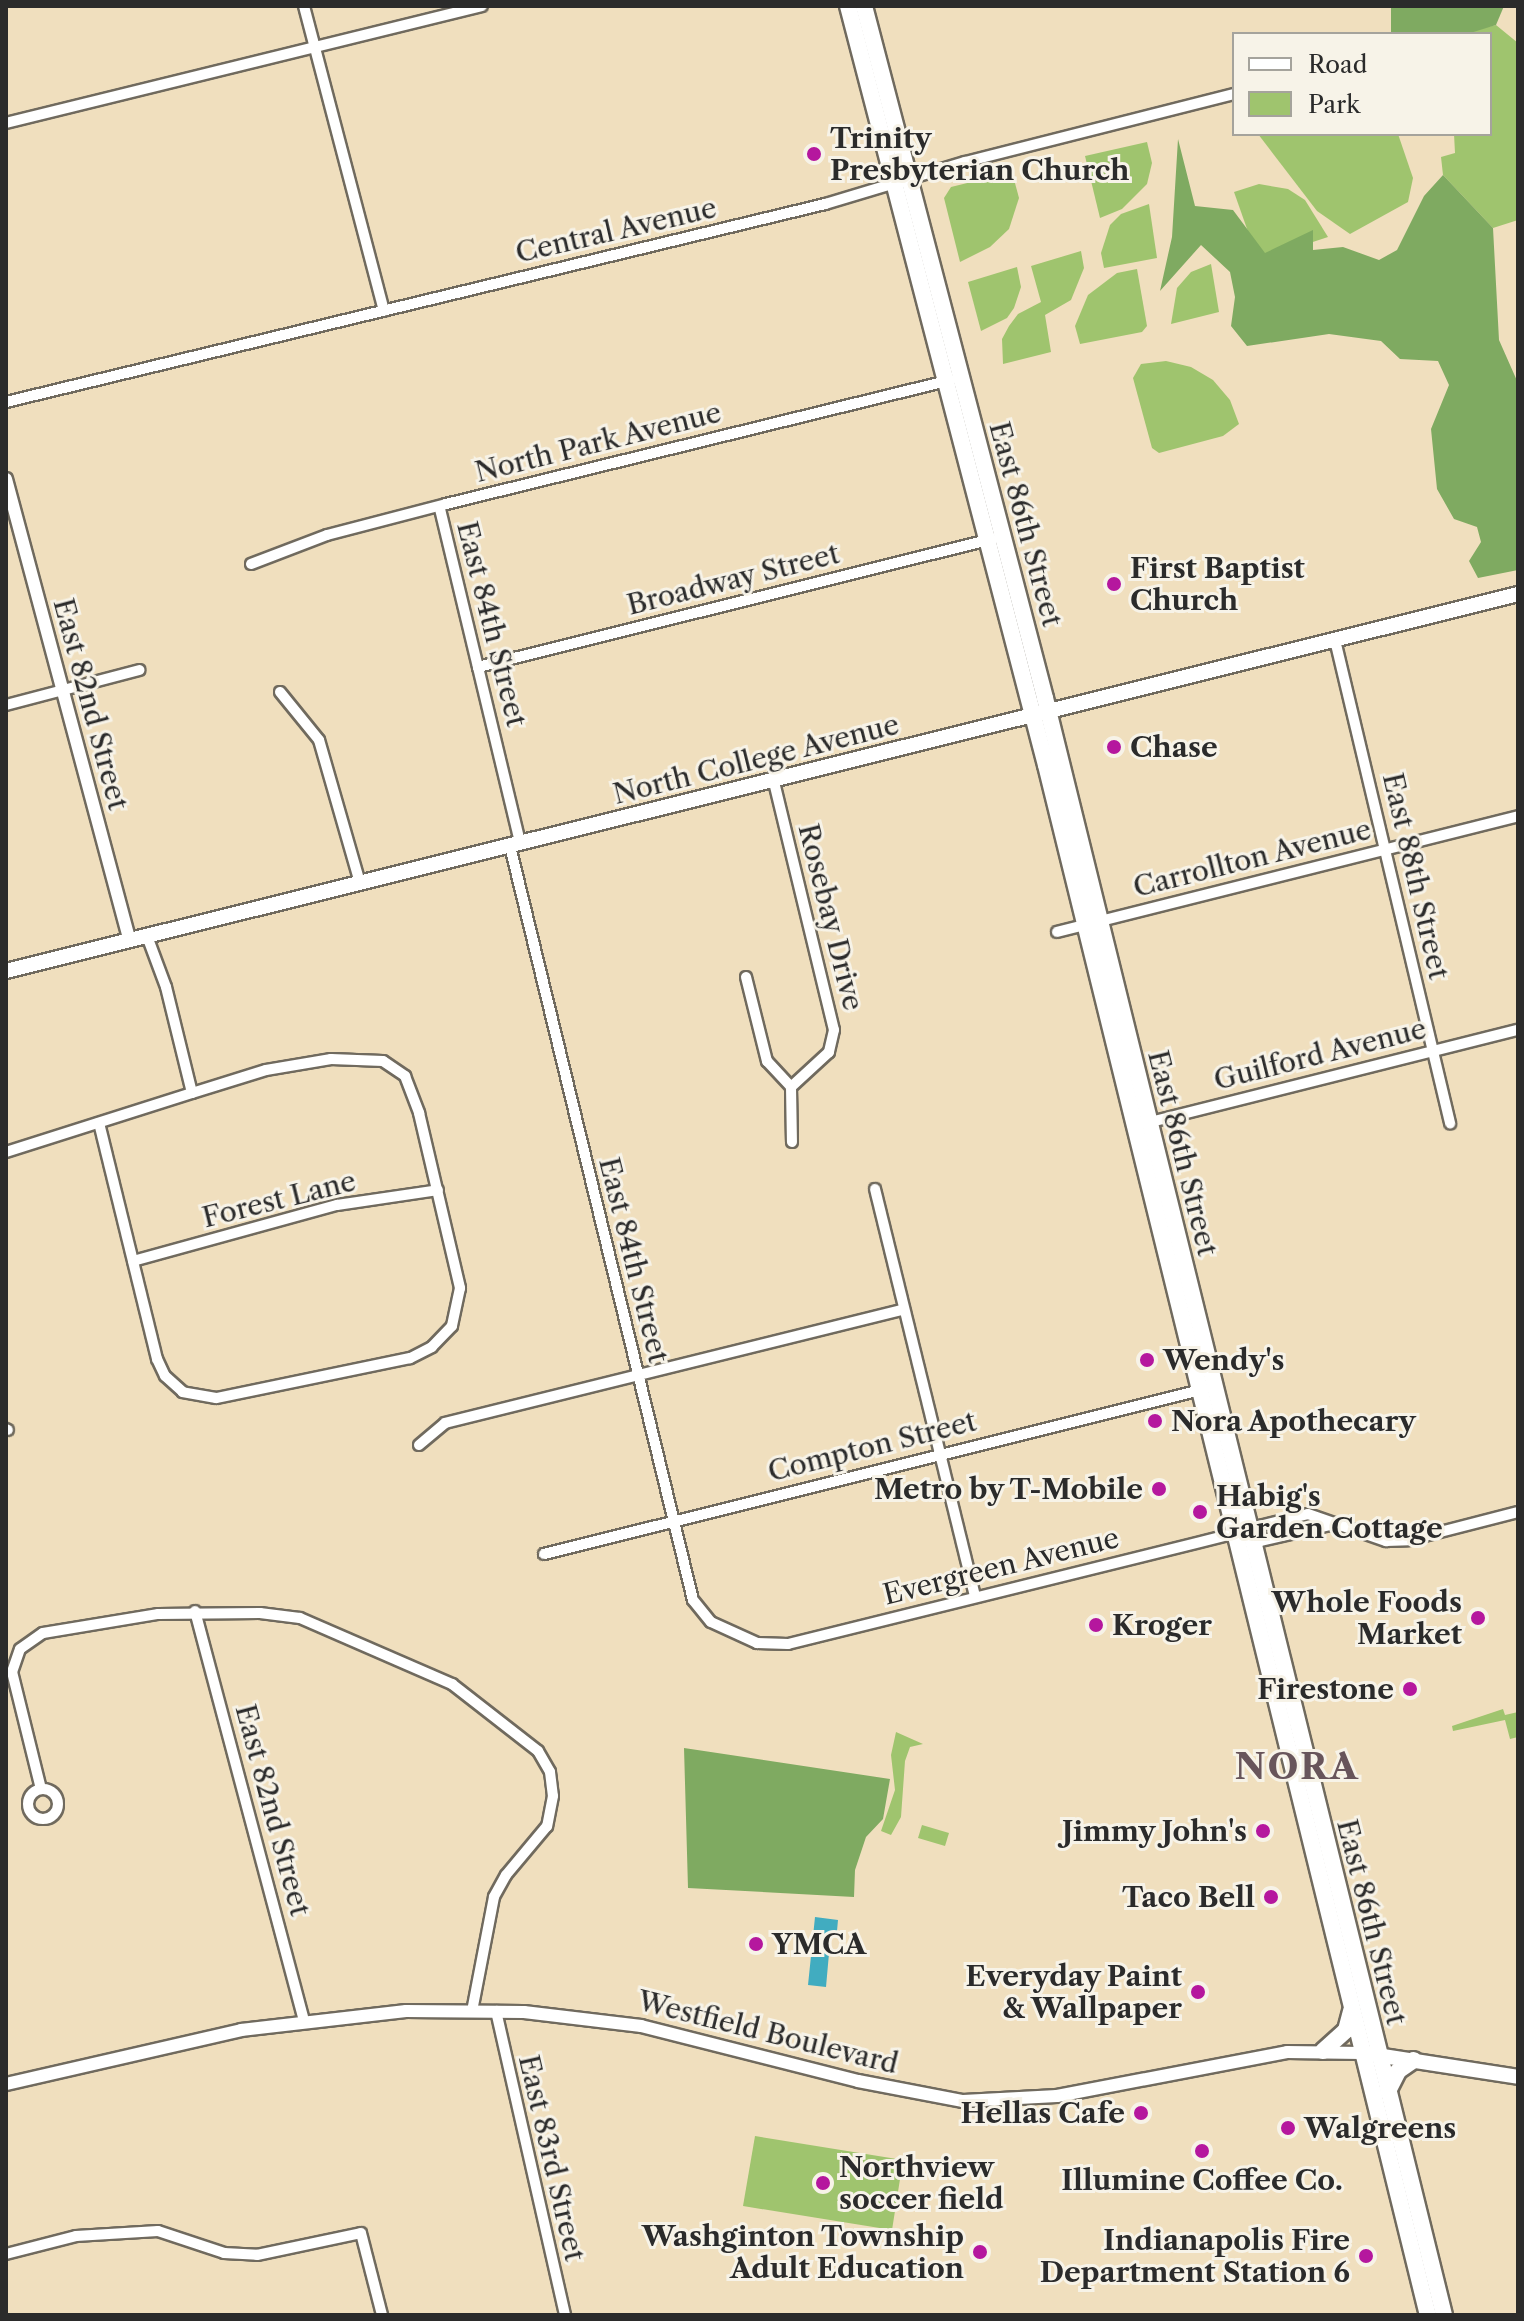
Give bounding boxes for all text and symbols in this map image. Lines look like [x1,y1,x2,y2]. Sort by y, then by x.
legend [1232,32,1492,136]
text: Road [1308,50,1367,79]
text: Park [1308,90,1360,119]
place label: Trinity Presbyterian Church [830,121,1129,187]
marker: Trinity Presbyterian Church [805,145,823,163]
street label: Central Avenue [512,190,720,270]
street label: North Park Avenue [471,395,725,489]
street label: East 86th Street [983,418,1069,630]
street label: East 84th Street [450,518,534,730]
street label: Broadway Street [623,536,843,622]
place label: First Baptist Church [1130,551,1305,617]
marker: First Baptist Church [1105,575,1123,593]
street label: East 82nd Street [47,595,135,813]
street label: North College Avenue [609,707,903,811]
place label: Chase [1130,730,1218,764]
marker: Chase [1105,738,1123,756]
street label: East 88th Street [1376,769,1456,983]
street label: Carrollton Avenue [1129,812,1375,904]
street label: Rosebay Drive [791,820,871,1014]
street label: Guilford Avenue [1210,1011,1430,1097]
street label: East 86th Street [1141,1047,1225,1259]
street label: East 84th Street [592,1154,676,1366]
street label: Forest Lane [199,1164,359,1234]
place label: Wendy's [1163,1343,1284,1377]
marker: Wendy's [1138,1351,1156,1369]
street label: Compton Street [764,1404,980,1488]
place label: Nora Apothecary [1171,1404,1417,1438]
marker: Nora Apothecary [1146,1412,1164,1430]
place label: Metro by T-Mobile [872,1472,1143,1506]
place label: Habig's Garden Cottage [1216,1479,1443,1545]
marker: Metro by T-Mobile [1150,1480,1168,1498]
marker: Habig's Garden Cottage [1191,1503,1209,1521]
street label: Evergreen Avenue [879,1520,1123,1612]
place label: Whole Foods Market [1272,1585,1462,1651]
place label: Kroger [1112,1608,1212,1642]
marker: Whole Foods Market [1469,1609,1487,1627]
marker: Kroger [1087,1616,1105,1634]
place label: Firestone [1257,1672,1394,1706]
marker: Firestone [1401,1680,1419,1698]
street label: East 82nd Street [229,1701,317,1919]
district label: NORA [1235,1745,1359,1789]
place label: Jimmy John's [1061,1814,1247,1848]
street label: East 86th Street [1330,1816,1414,2028]
marker: Jimmy John's [1254,1822,1272,1840]
place label: Taco Bell [1122,1880,1255,1914]
marker: Taco Bell [1262,1888,1280,1906]
place label: YMCA [772,1927,866,1961]
marker: YMCA [747,1935,765,1953]
place label: Everyday Paint & Wallpaper [965,1959,1182,2025]
street label: Westfield Boulevard [634,1983,902,2081]
marker: Everyday Paint & Wallpaper [1189,1983,1207,2001]
street label: East 83rd Street [512,2052,592,2264]
place label: Hellas Cafe [961,2096,1125,2130]
marker: Hellas Cafe [1132,2104,1150,2122]
place label: Walgreens [1304,2111,1456,2145]
marker: Walgreens [1279,2119,1297,2137]
marker: Illumine Coffee Co. [1193,2142,1211,2160]
place label: Northview soccer field [839,2150,1004,2216]
place label: Illumine Coffee Co. [1061,2163,1343,2197]
marker: Northview soccer field [814,2174,832,2192]
place label: Washginton Township Adult Education [641,2219,964,2285]
place label: Indianapolis Fire Department Station 6 [1040,2223,1350,2289]
marker: Washginton Township Adult Education [971,2243,989,2261]
marker: Indianapolis Fire Department Station 6 [1357,2247,1375,2265]

